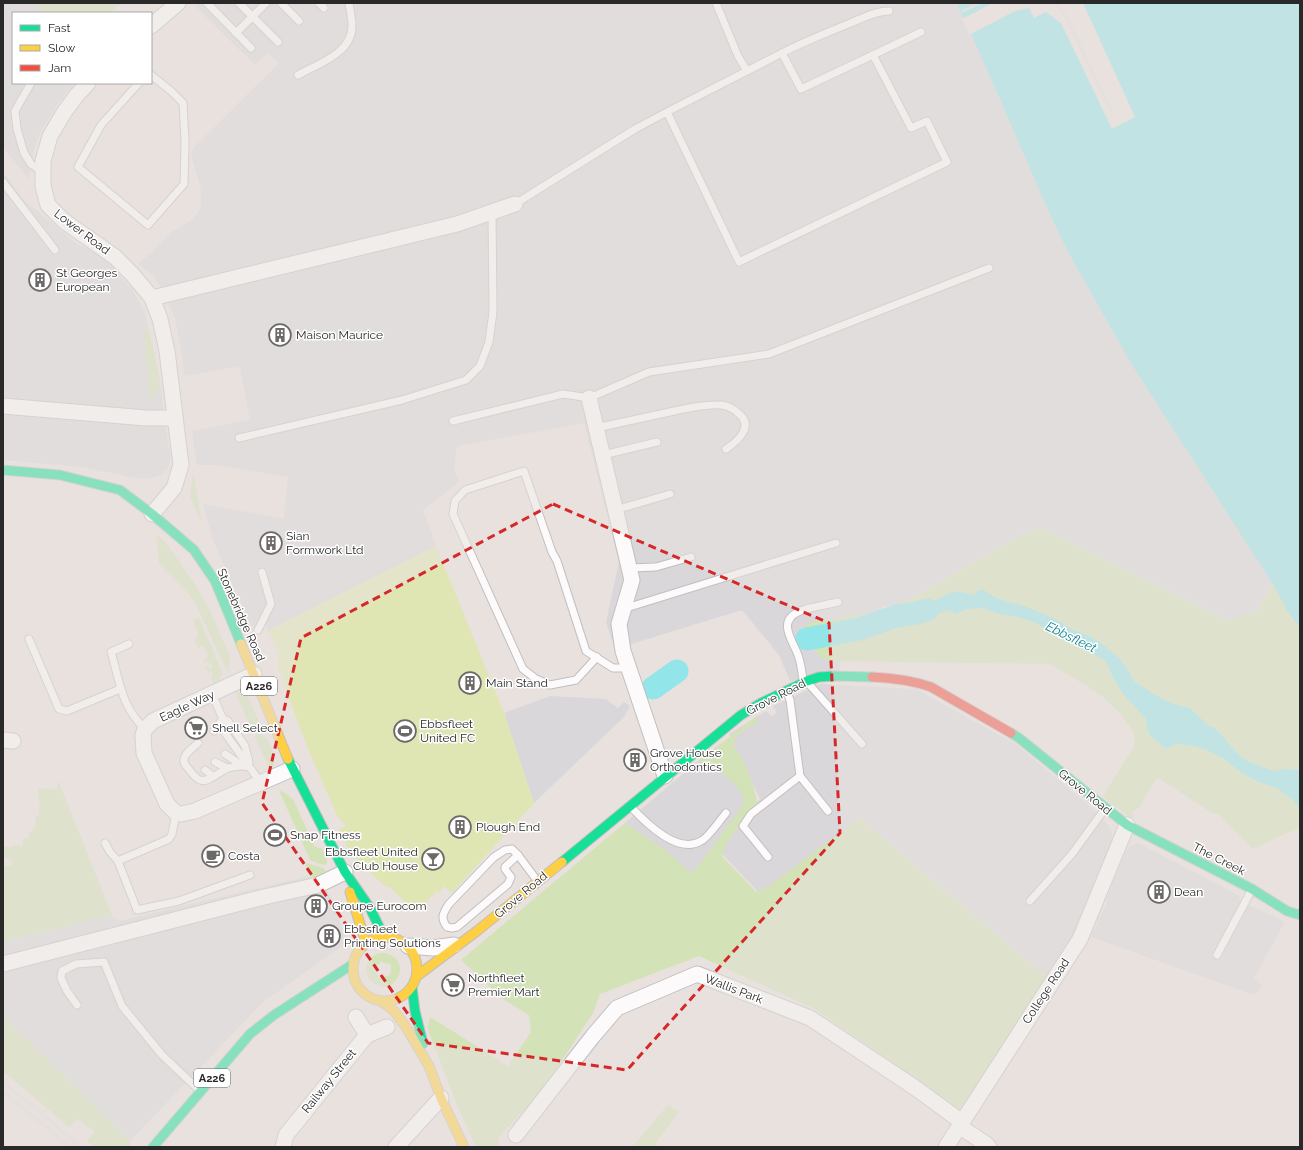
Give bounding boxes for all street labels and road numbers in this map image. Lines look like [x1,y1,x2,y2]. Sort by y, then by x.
street label: Lower Road [51,207,113,257]
street label: Stonebridge Road [214,566,268,664]
street label: Grove Road [744,676,808,718]
road number: A226 [241,677,277,695]
street label: Eagle Way [157,687,217,725]
street label: Grove Road [1055,766,1115,818]
street label: The Creek [1190,840,1248,878]
street label: Grove Road [492,869,550,921]
street label: College Road [1020,956,1072,1026]
street label: Wallis Park [703,972,766,1007]
street label: Railway Street [299,1046,359,1116]
road number: A226 [194,1069,230,1087]

